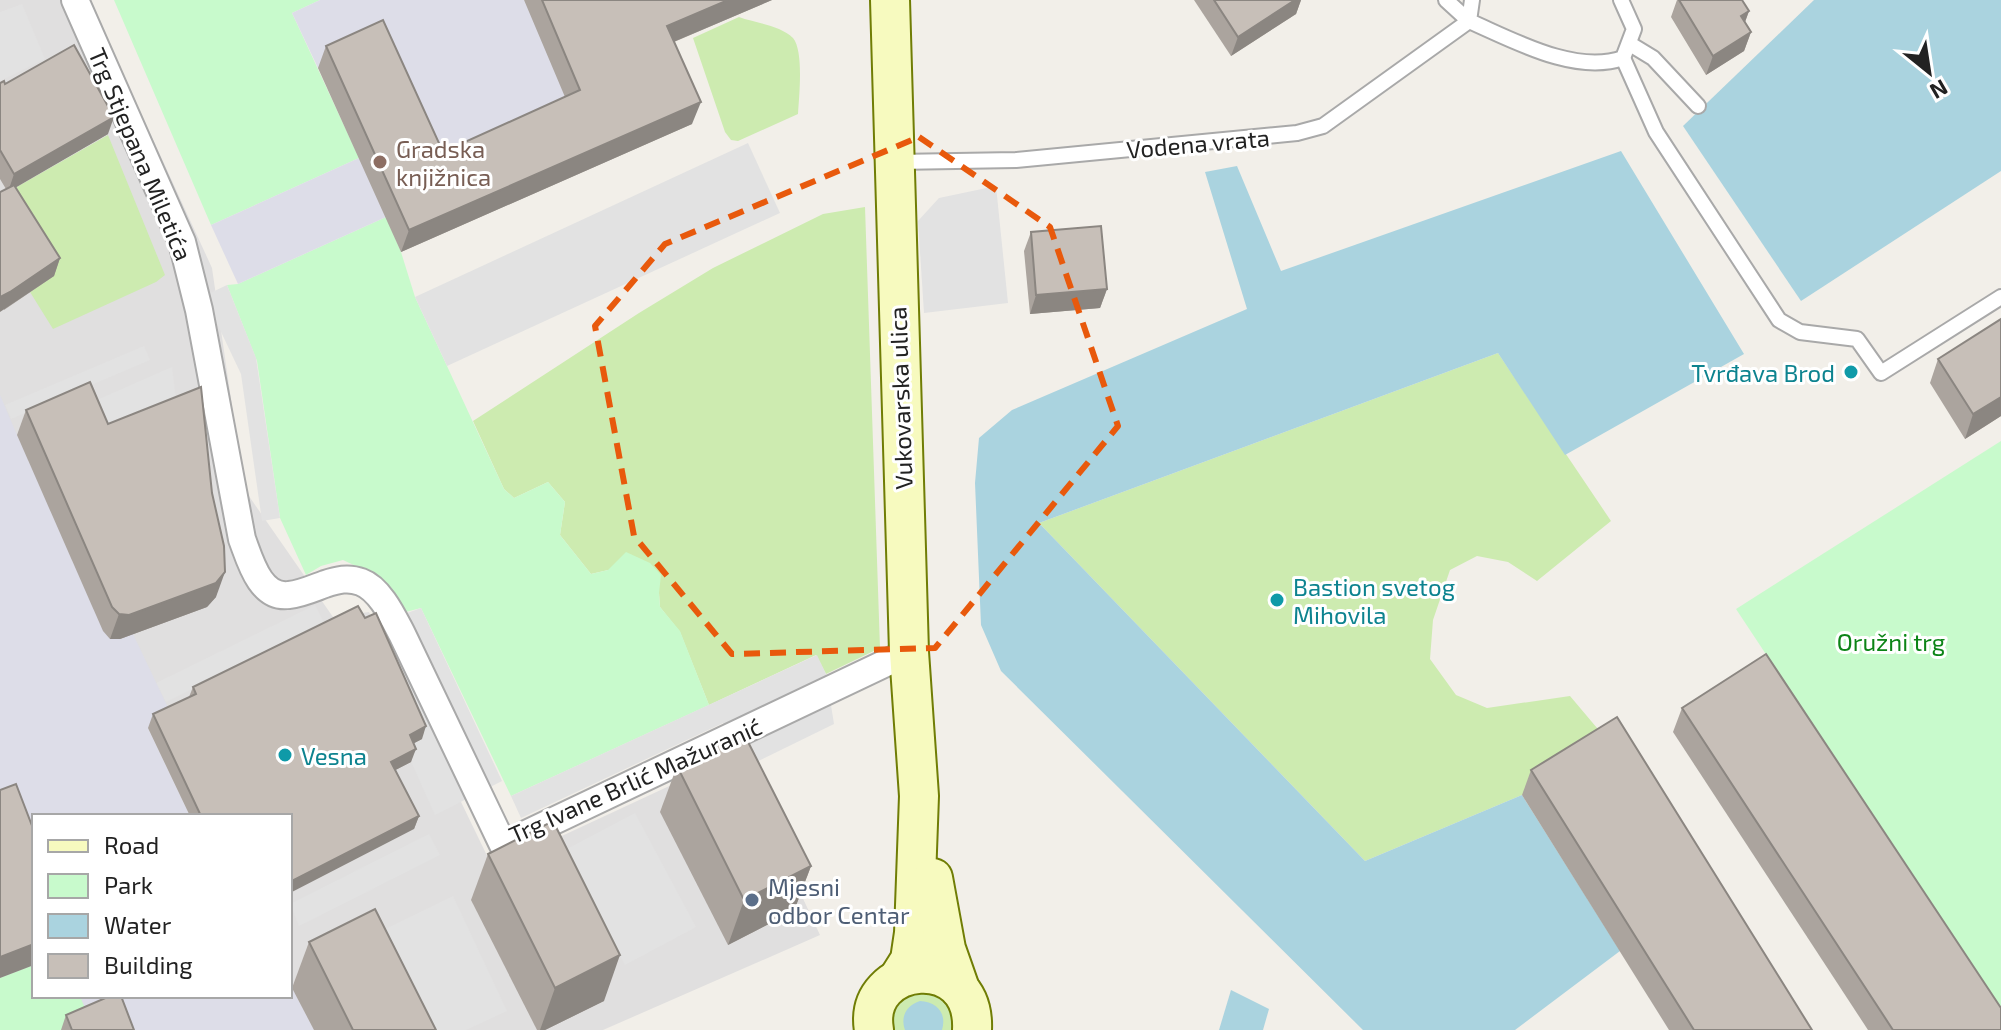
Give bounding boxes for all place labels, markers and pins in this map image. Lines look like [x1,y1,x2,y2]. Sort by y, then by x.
place label: Gradska knjižnica [396,134,491,191]
marker: Gradska knjižnica [371,153,389,171]
place label: Tvrđava Brod [1691,358,1835,387]
marker: Tvrđava Brod [1842,363,1860,381]
place label: Bastion svetog Mihovila [1293,572,1455,629]
marker: Bastion svetog Mihovila [1268,591,1286,609]
place label: Vesna [301,741,367,770]
marker: Vesna [276,746,294,764]
place label: Mjesni odbor Centar [768,872,910,929]
marker: Mjesni odbor Centar [743,891,761,909]

